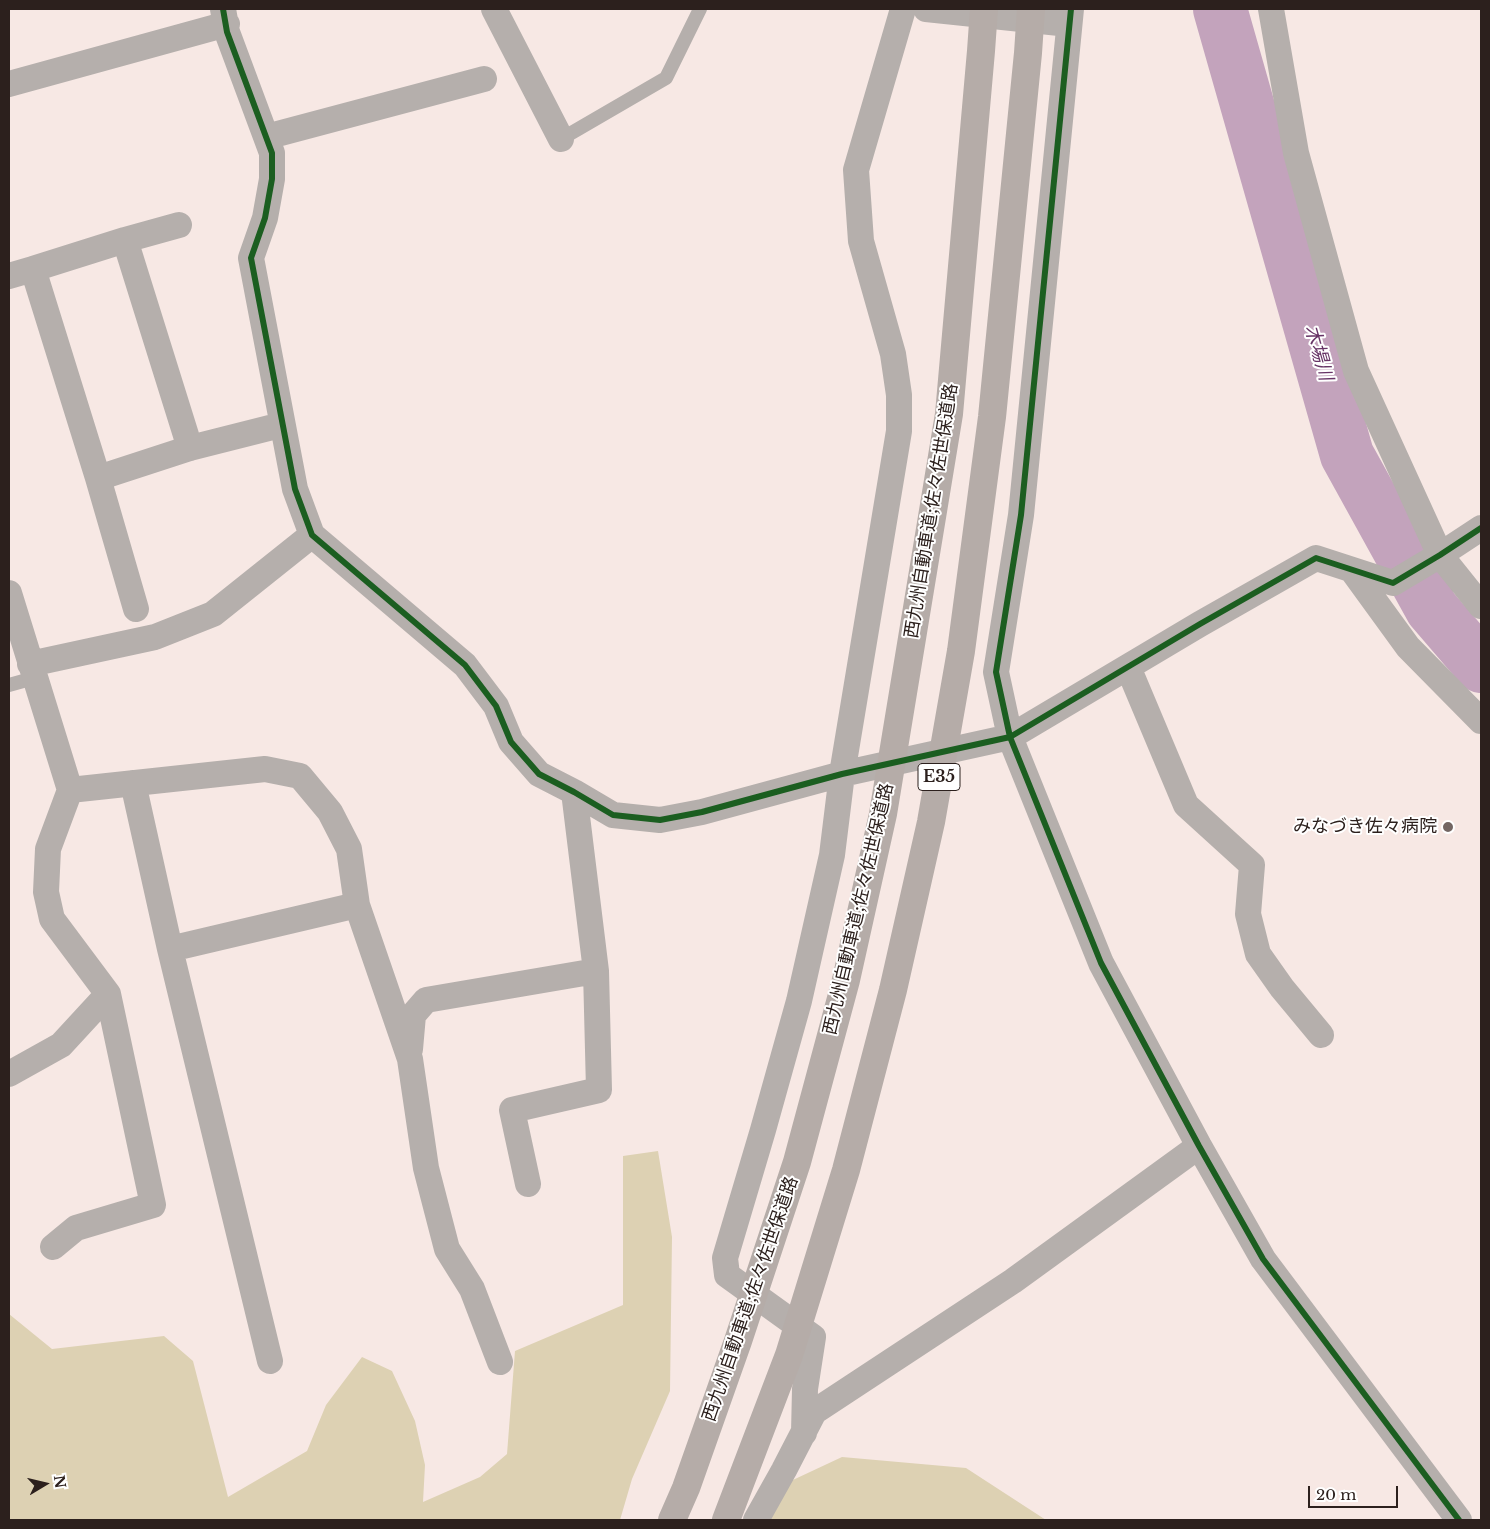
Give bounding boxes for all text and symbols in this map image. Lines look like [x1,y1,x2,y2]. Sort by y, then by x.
water label: 木場川 [1299,322,1337,384]
street label: 西九州自動車道;佐々佐世保道路 [901,382,963,640]
road number: E35 [918,764,960,790]
street label: 西九州自動車道;佐々佐世保道路 [820,781,898,1037]
place label: みなづき佐々病院 [1293,816,1437,838]
marker: みなづき佐々病院 [1441,820,1455,834]
street label: 西九州自動車道;佐々佐世保道路 [699,1174,803,1424]
north arrow [20,1459,70,1509]
text: N [50,1474,70,1490]
scale bar [1310,1476,1400,1508]
text: 20 m [1316,1485,1356,1504]

